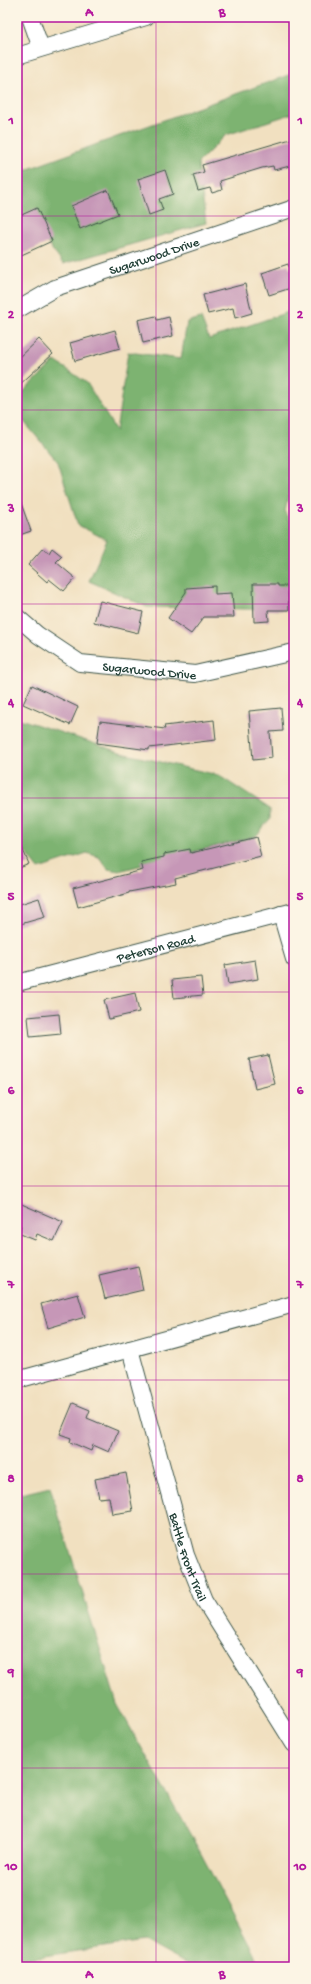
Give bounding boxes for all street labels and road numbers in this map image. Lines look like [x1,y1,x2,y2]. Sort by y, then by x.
street label: Sugarwood Drive [108,235,202,279]
street label: Sugarwood Drive [102,660,197,684]
street label: Peterson Road [115,932,198,967]
street label: Battle Front Trail [165,1511,209,1604]

